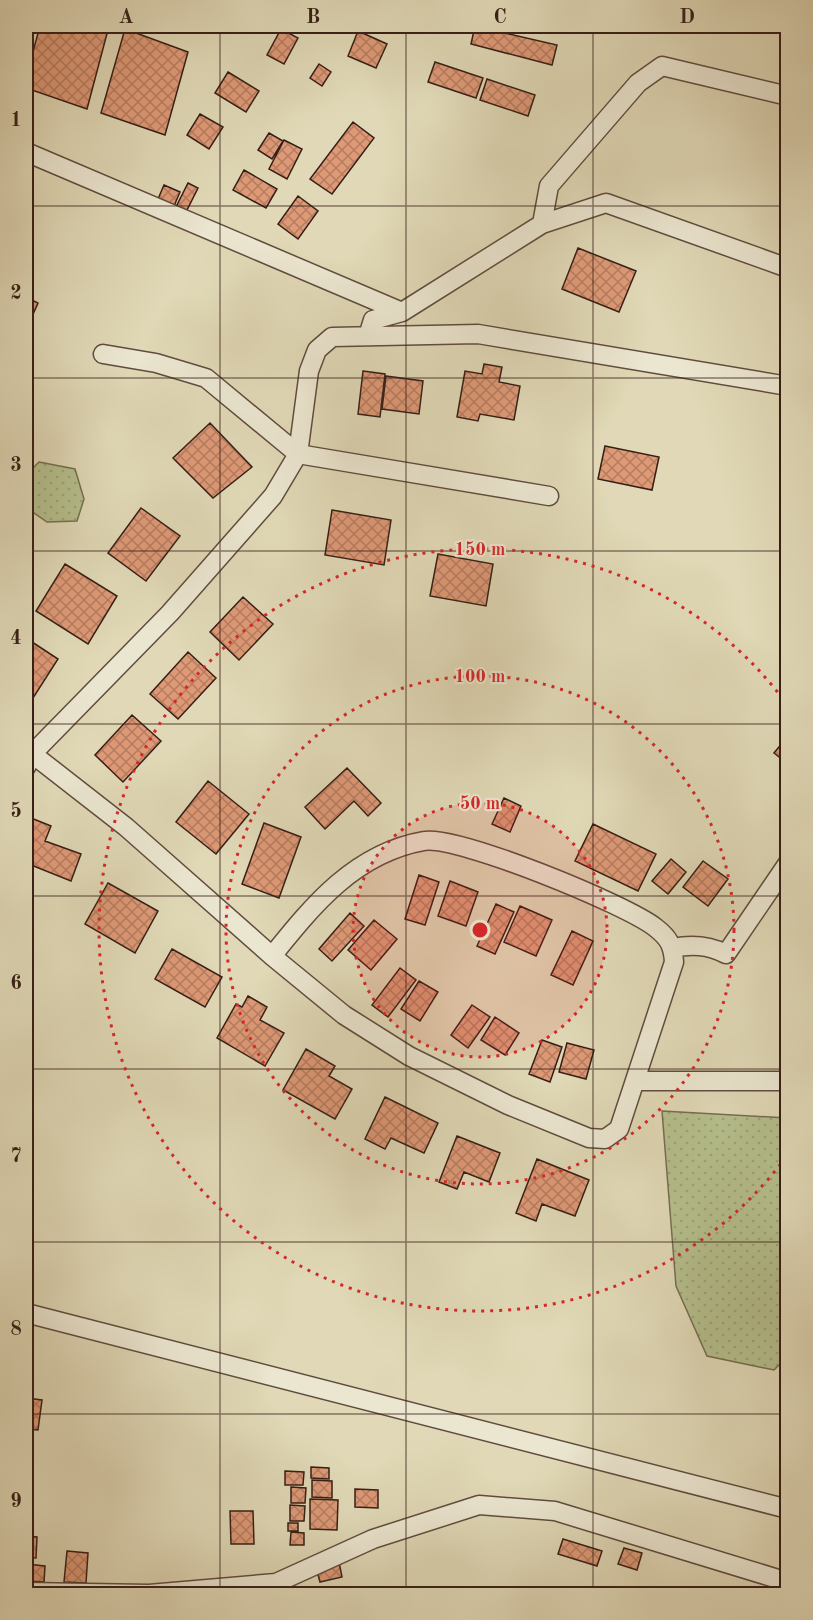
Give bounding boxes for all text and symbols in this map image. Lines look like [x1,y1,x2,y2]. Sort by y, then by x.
text: A [118,8,134,28]
text: B [306,8,320,28]
text: C [493,8,507,28]
text: D [679,8,695,28]
text: 1 [10,111,22,131]
text: 2 [10,284,22,304]
text: 3 [10,456,22,476]
text: 150 m [455,541,505,559]
text: 4 [10,629,22,649]
text: 100 m [455,668,505,686]
text: 50 m [460,795,500,813]
text: 5 [10,801,22,822]
centre of rings [470,920,490,940]
text: 6 [10,974,22,994]
text: 7 [10,1147,22,1167]
text: 8 [10,1320,22,1340]
text: 9 [10,1492,22,1512]

